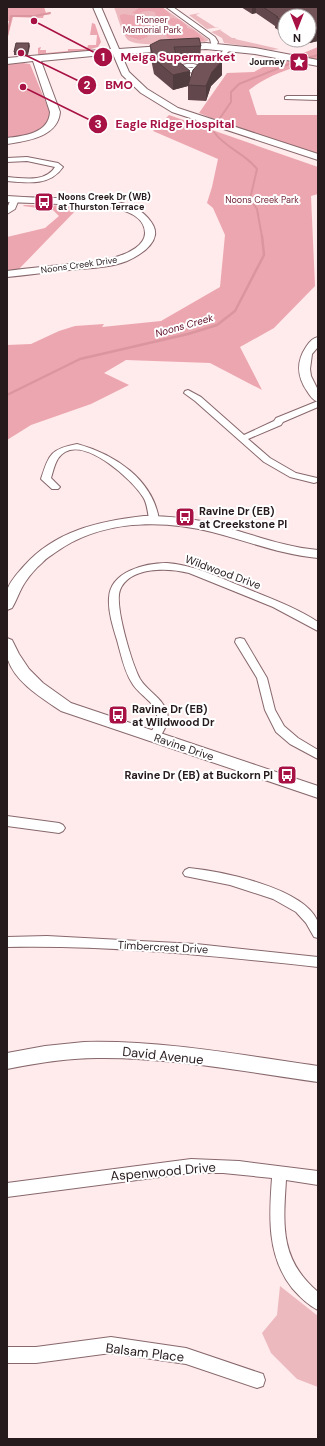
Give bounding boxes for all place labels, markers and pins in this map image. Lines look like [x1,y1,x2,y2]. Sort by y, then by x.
callout: Meiga Supermarket [93,45,244,69]
place icon: Journey [288,51,310,73]
place label: Journey [249,56,286,68]
callout: BMO [77,73,141,97]
callout: Eagle Ridge Hospital [88,112,243,136]
bus stop icon: Noons Creek Dr (WB) at Thurston Terrace [33,191,55,213]
place label: Noons Creek Dr (WB) at Thurston Terrace [58,191,151,213]
place label: Ravine Dr (EB) at Creekstone Pl [199,504,287,531]
bus stop icon: Ravine Dr (EB) at Creekstone Pl [174,506,196,528]
place label: Ravine Dr (EB) at Wildwood Dr [132,702,215,729]
bus stop icon: Ravine Dr (EB) at Wildwood Dr [107,704,129,726]
bus stop icon: Ravine Dr (EB) at Buckorn Pl [276,764,298,786]
place label: Ravine Dr (EB) at Buckorn Pl [125,768,273,782]

